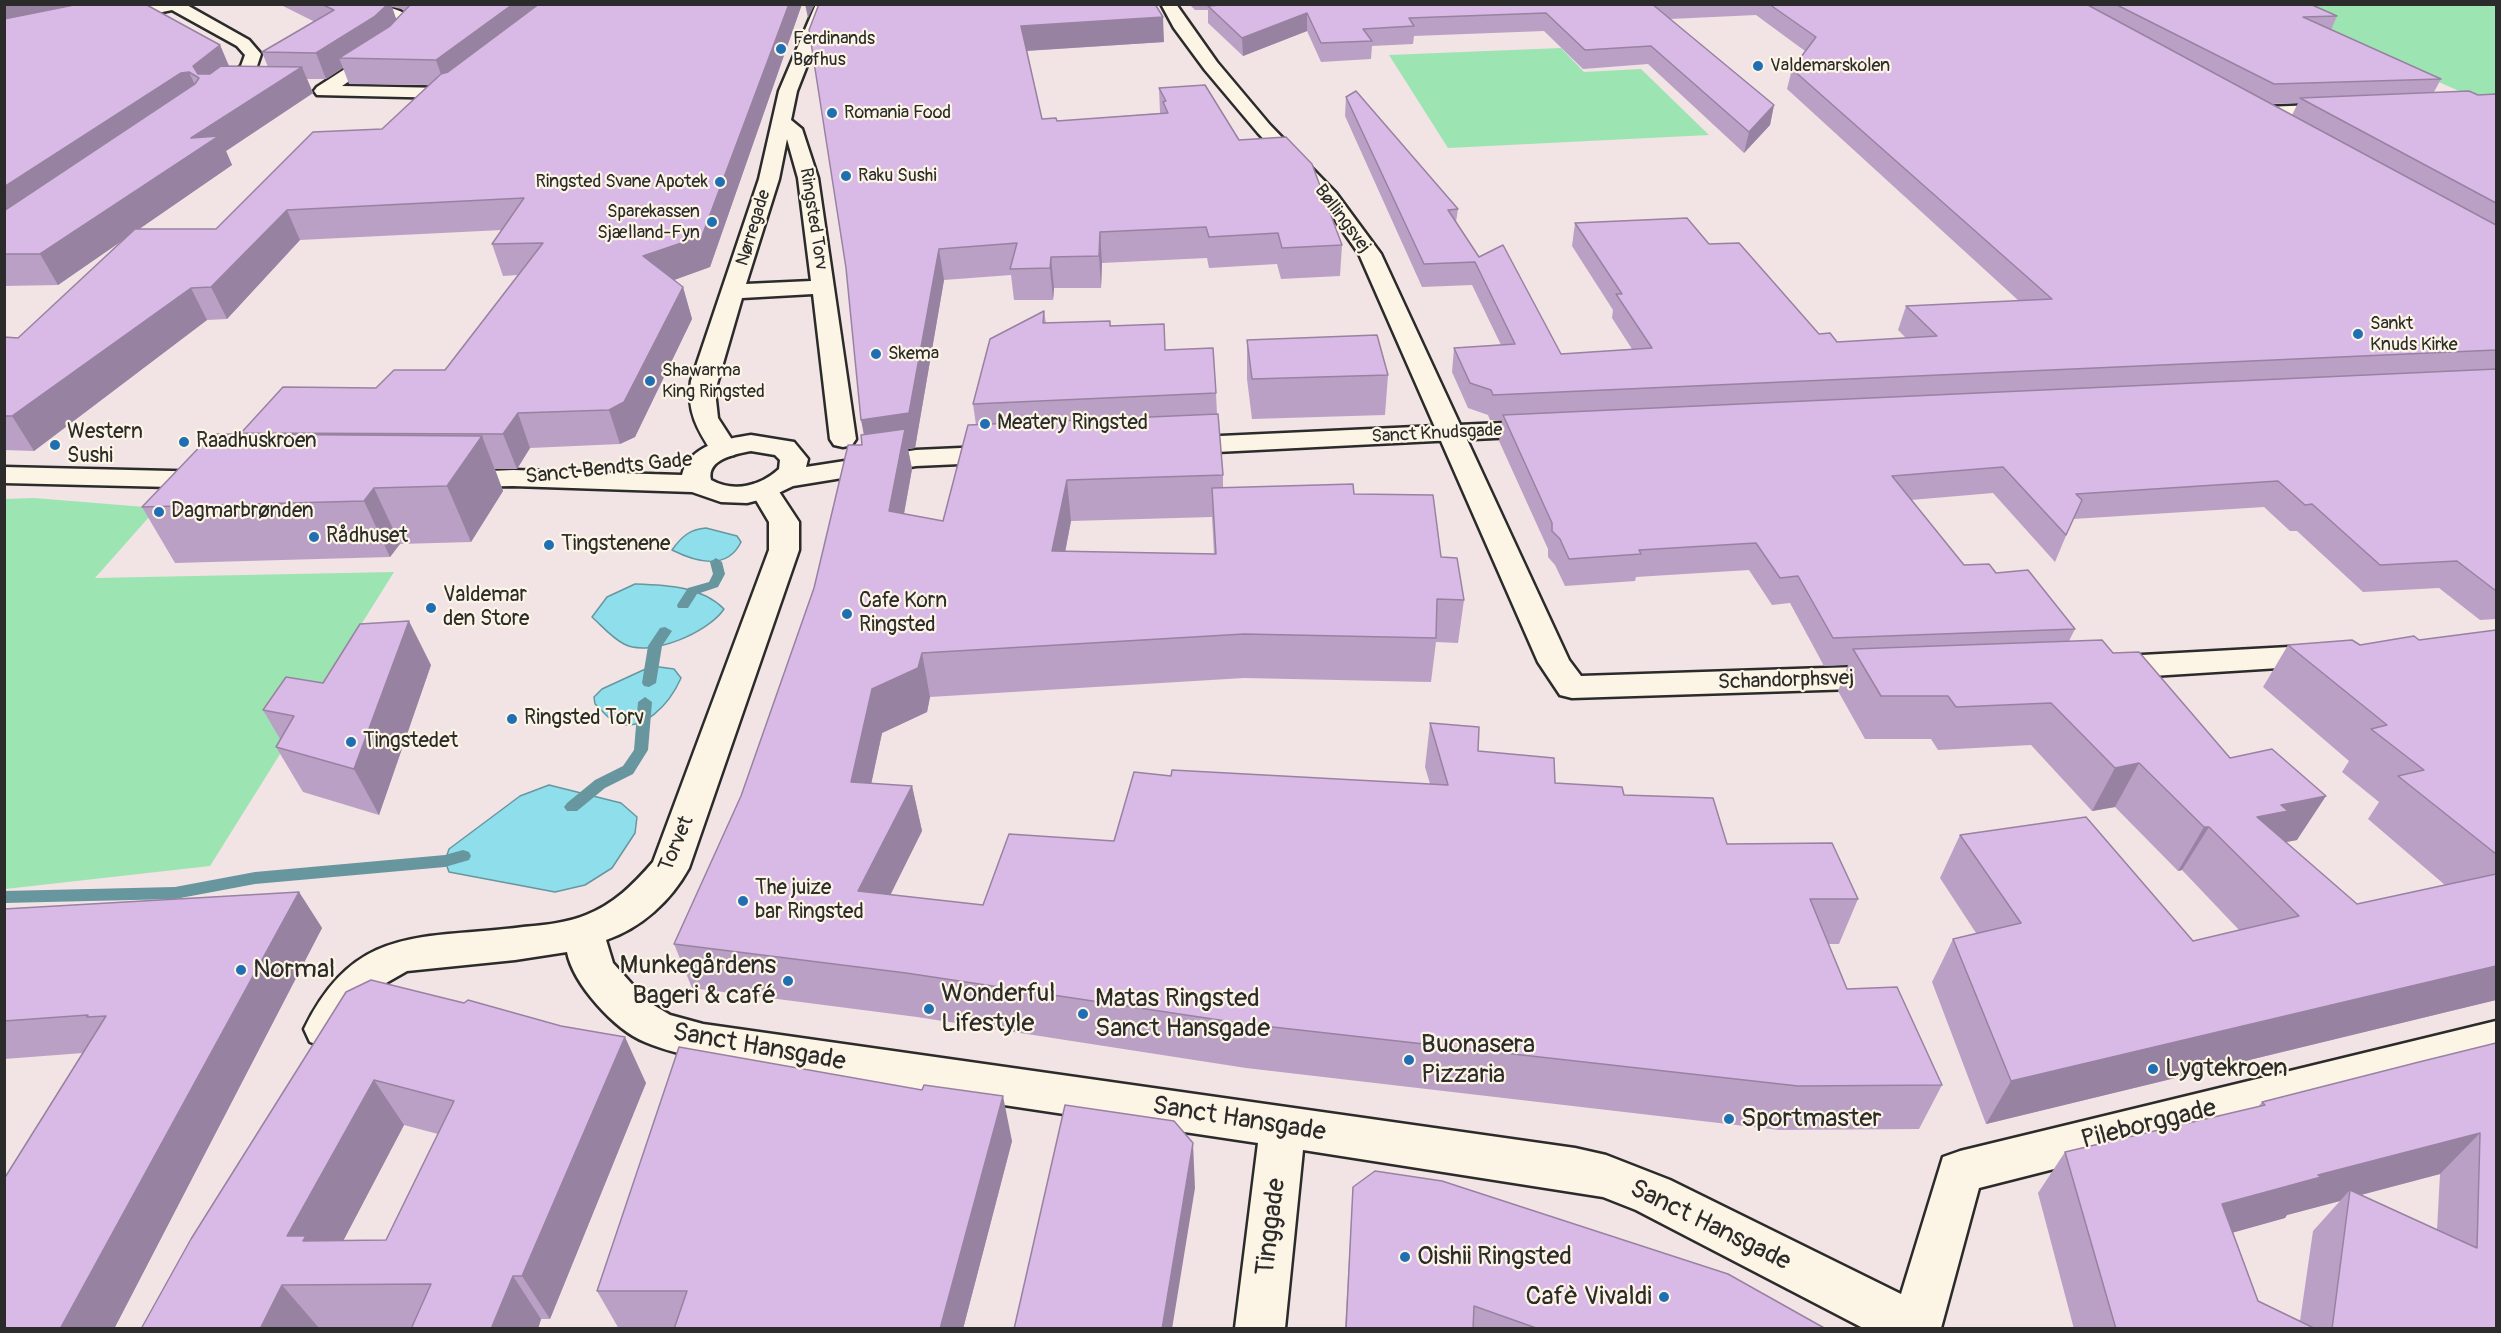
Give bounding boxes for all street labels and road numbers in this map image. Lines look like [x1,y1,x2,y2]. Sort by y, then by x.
street label: Ringsted Torv [794,166,832,272]
street label: Bøllingsvej [1309,181,1375,257]
street label: Nørregade [732,187,776,269]
street label: Sanct Knudsgade [1371,420,1503,448]
street label: Sanct Bendts Gade [524,448,694,490]
street label: Schandorphsvej [1717,666,1855,696]
street label: Torvet [654,812,700,876]
street label: Sanct Hansgade [670,1017,848,1079]
street label: Sanct Hansgade [1150,1091,1328,1149]
street label: Pileborggade [2078,1093,2220,1157]
street label: Sanct Hansgade [1624,1174,1796,1278]
street label: Tinggade [1251,1177,1293,1277]

